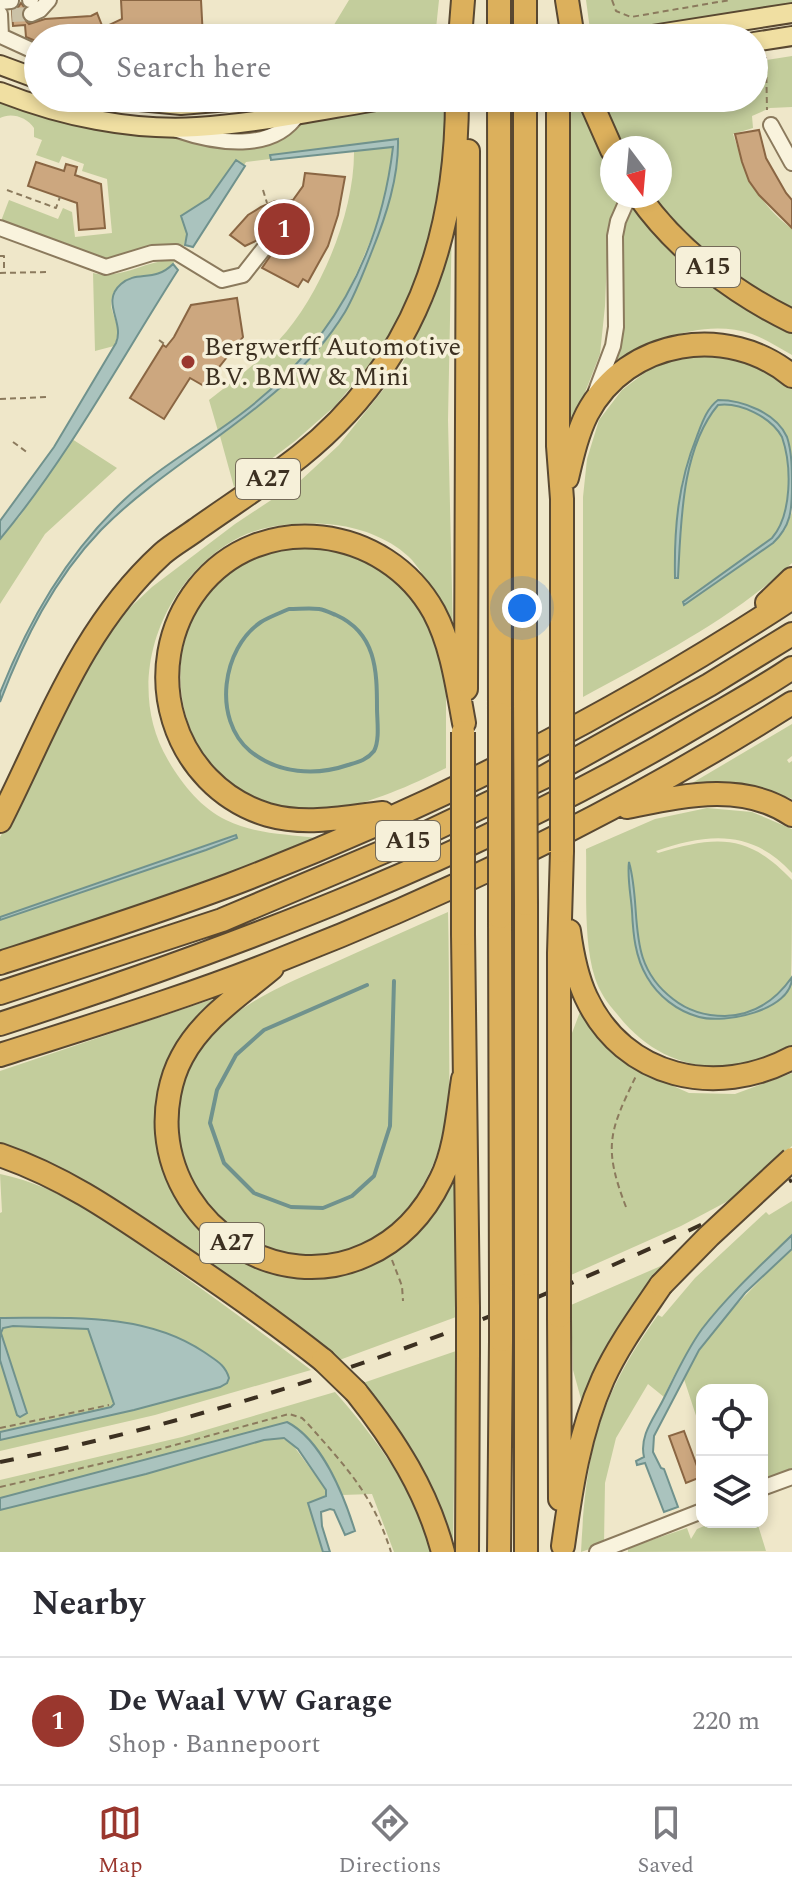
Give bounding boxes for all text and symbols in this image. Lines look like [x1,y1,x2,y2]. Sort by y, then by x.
search box [24,24,768,112]
text: Search here [116,45,272,91]
icon: search [52,46,96,90]
north arrow [600,136,672,208]
pin: 1 [258,199,310,259]
road number: A15 [676,247,740,287]
place label: Bergwerff Automotive B.V. BMW & Mini [204,327,461,397]
marker: Bergwerff Automotive B.V. BMW & Mini [179,353,197,371]
road number: A27 [236,459,300,499]
your location [502,588,542,628]
road number: A15 [376,821,440,861]
road number: A27 [200,1223,264,1263]
map controls [696,1384,768,1528]
button: locate [696,1384,768,1456]
button: layers [696,1456,768,1528]
text: Nearby [32,1578,145,1630]
text: De Waal VW Garage [108,1678,392,1724]
text: 1 [51,1701,65,1741]
text: 220 m [692,1701,760,1741]
text: Shop · Bannepoort [108,1724,321,1764]
tab: Map [98,1801,142,1882]
tab: Directions [339,1801,441,1882]
tab: Saved [637,1801,694,1882]

